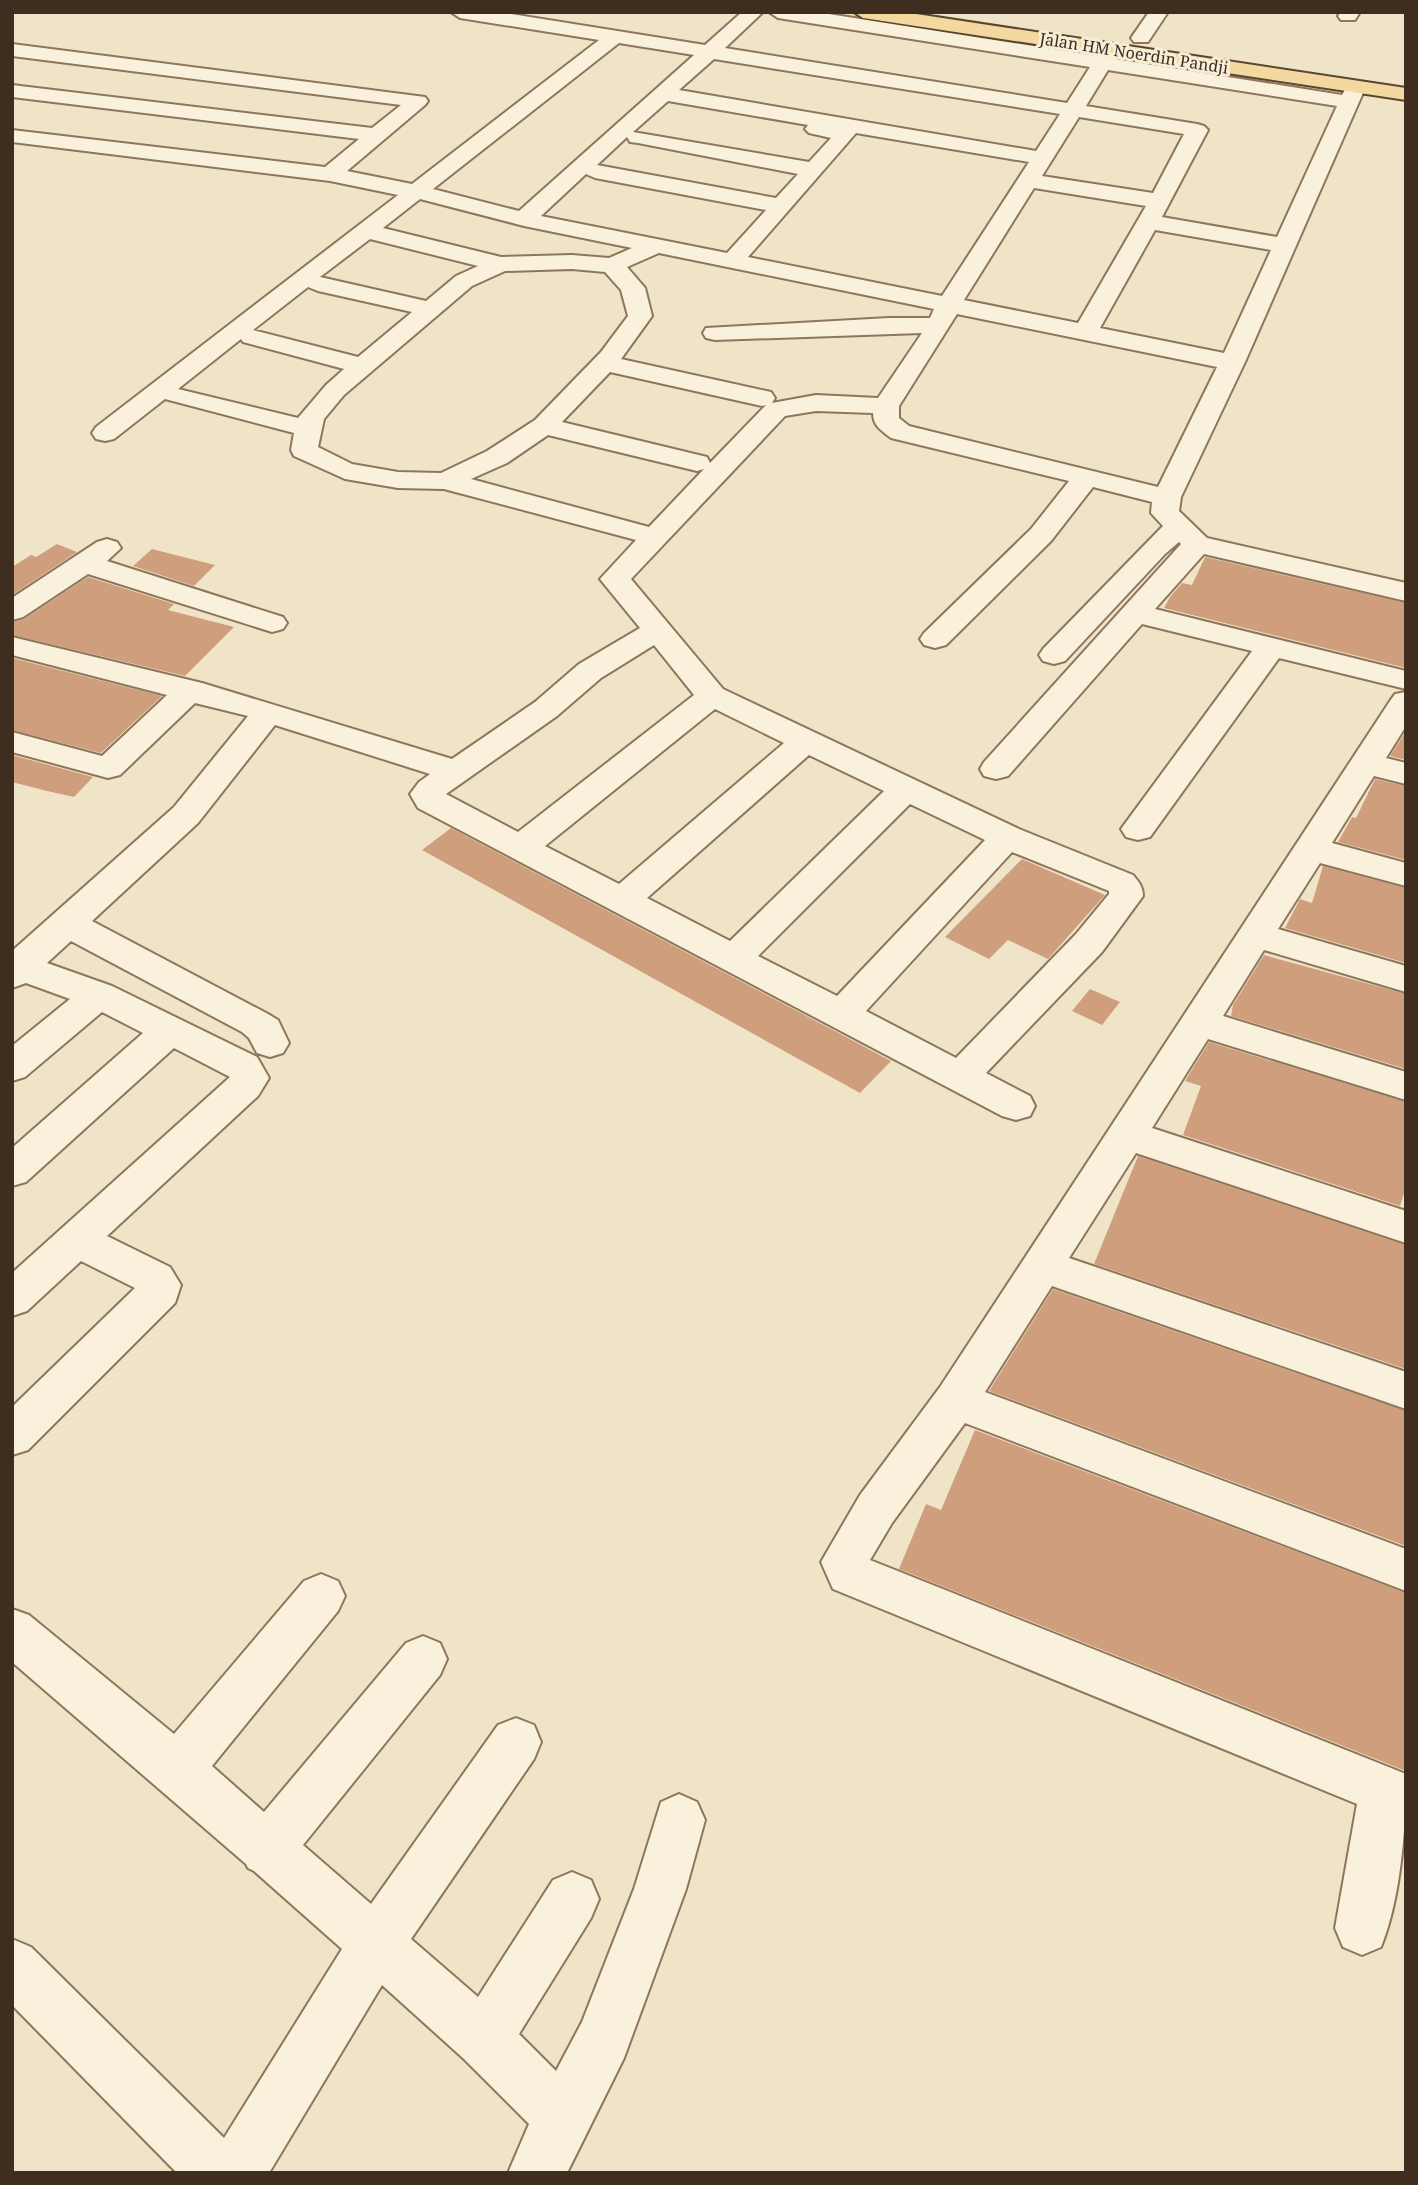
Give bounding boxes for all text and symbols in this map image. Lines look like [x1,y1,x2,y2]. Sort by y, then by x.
street label: Jalan HM Noerdin Pandji [1037,27,1230,79]

